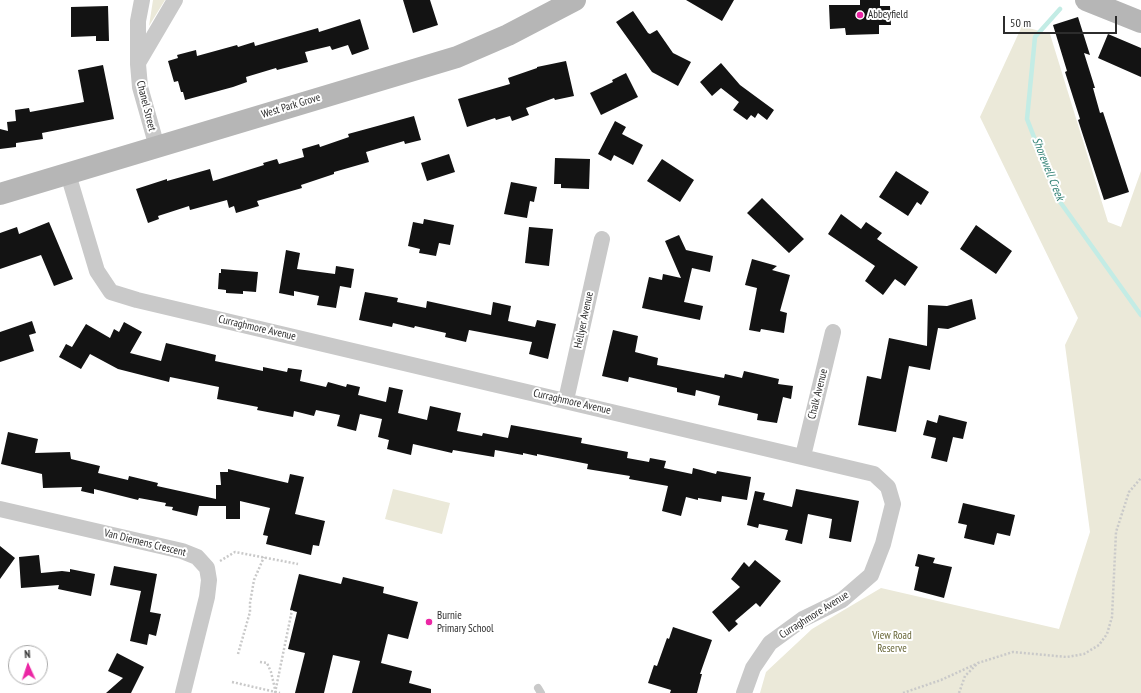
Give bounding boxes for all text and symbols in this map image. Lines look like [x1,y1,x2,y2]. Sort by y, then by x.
place label: Abbeyfield [868,8,908,22]
scale bar [1005,8,1119,34]
marker: Abbeyfield [855,10,865,20]
text: 50 m [1010,15,1031,30]
street label: Chanel Street [133,80,159,132]
street label: West Park Grove [260,91,322,121]
water label: Shorewell Creek [1029,135,1067,203]
street label: Hellyer Avenue [572,291,596,349]
street label: Curraghmore Avenue [217,313,297,343]
street label: Chalk Avenue [805,368,831,420]
street label: Curraghmore Avenue [532,387,612,417]
street label: Van Diemens Crescent [103,526,187,560]
street label: Curraghmore Avenue [777,588,851,642]
place label: Burnie Primary School [437,609,494,635]
marker: Burnie Primary School [424,617,434,627]
park label: View Road Reserve [872,629,912,655]
north arrow [8,645,48,685]
text: N [24,647,31,661]

